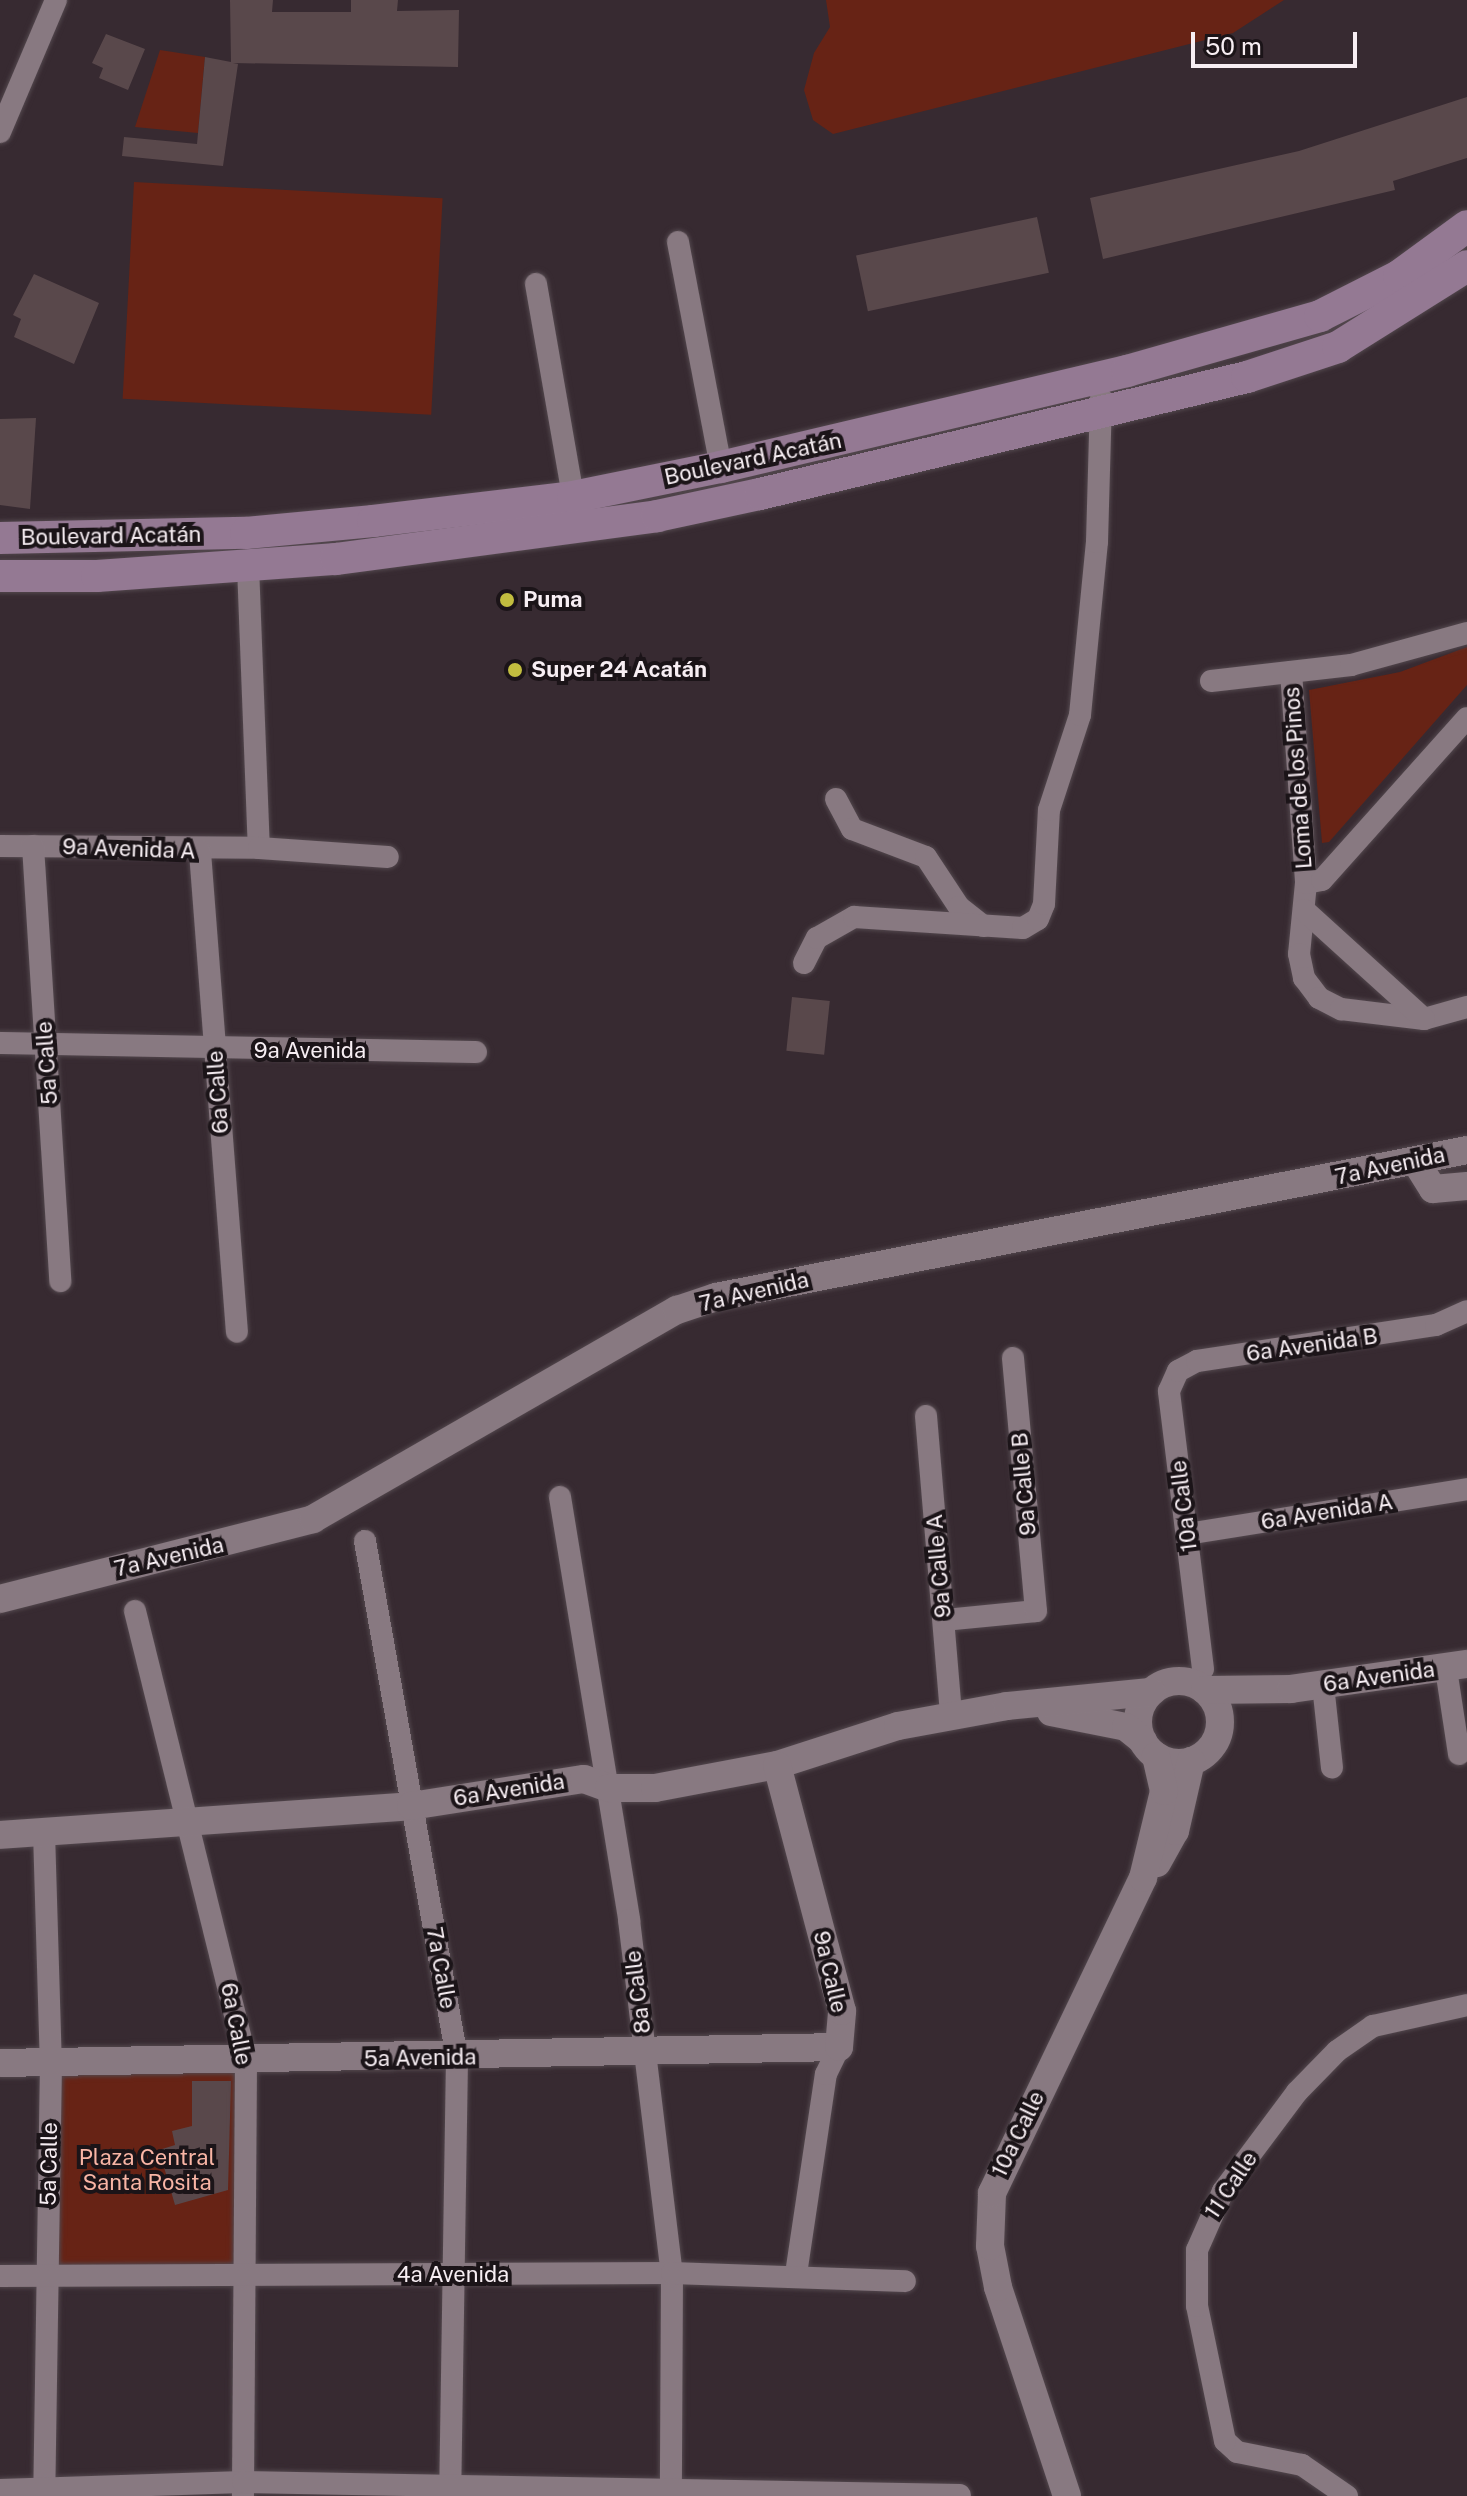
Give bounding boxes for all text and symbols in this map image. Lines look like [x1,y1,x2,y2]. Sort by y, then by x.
scale bar [1195,16,1361,66]
text: 50 m [1205,32,1262,60]
street label: Boulevard Acatán [662,427,844,491]
street label: Boulevard Acatán [20,521,202,551]
place label: Puma [523,587,583,613]
marker: Puma [498,591,516,609]
place label: Super 24 Acatán [531,657,707,683]
marker: Super 24 Acatán [506,661,524,679]
street label: Loma de los Pinos [1278,686,1318,870]
street label: 9a Avenida A [62,833,196,865]
street label: 5a Calle [31,1020,63,1106]
street label: 9a Avenida [254,1038,366,1064]
street label: 6a Calle [202,1050,234,1134]
street label: 7a Avenida [1333,1141,1447,1191]
street label: 7a Avenida [697,1267,811,1317]
street label: 6a Avenida B [1245,1323,1379,1367]
street label: 9a Calle B [1006,1431,1042,1537]
street label: 10a Calle [1165,1459,1203,1553]
street label: 6a Avenida A [1259,1489,1395,1535]
street label: 9a Calle A [921,1513,957,1619]
street label: 7a Avenida [112,1532,226,1582]
street label: 6a Avenida [1322,1656,1436,1698]
street label: 6a Avenida [451,1768,567,1812]
street label: 7a Calle [421,1925,461,2011]
street label: 9a Calle [808,1928,852,2016]
street label: 8a Calle [620,1949,656,2035]
street label: 6a Calle [215,1981,257,2067]
street label: 5a Avenida [363,2044,477,2072]
street label: 10a Calle [986,2087,1050,2181]
street label: 5a Calle [35,2122,63,2206]
park label: Plaza Central Santa Rosita [79,2144,215,2196]
street label: 11 Calle [1199,2146,1263,2224]
street label: 4a Avenida [397,2262,509,2288]

